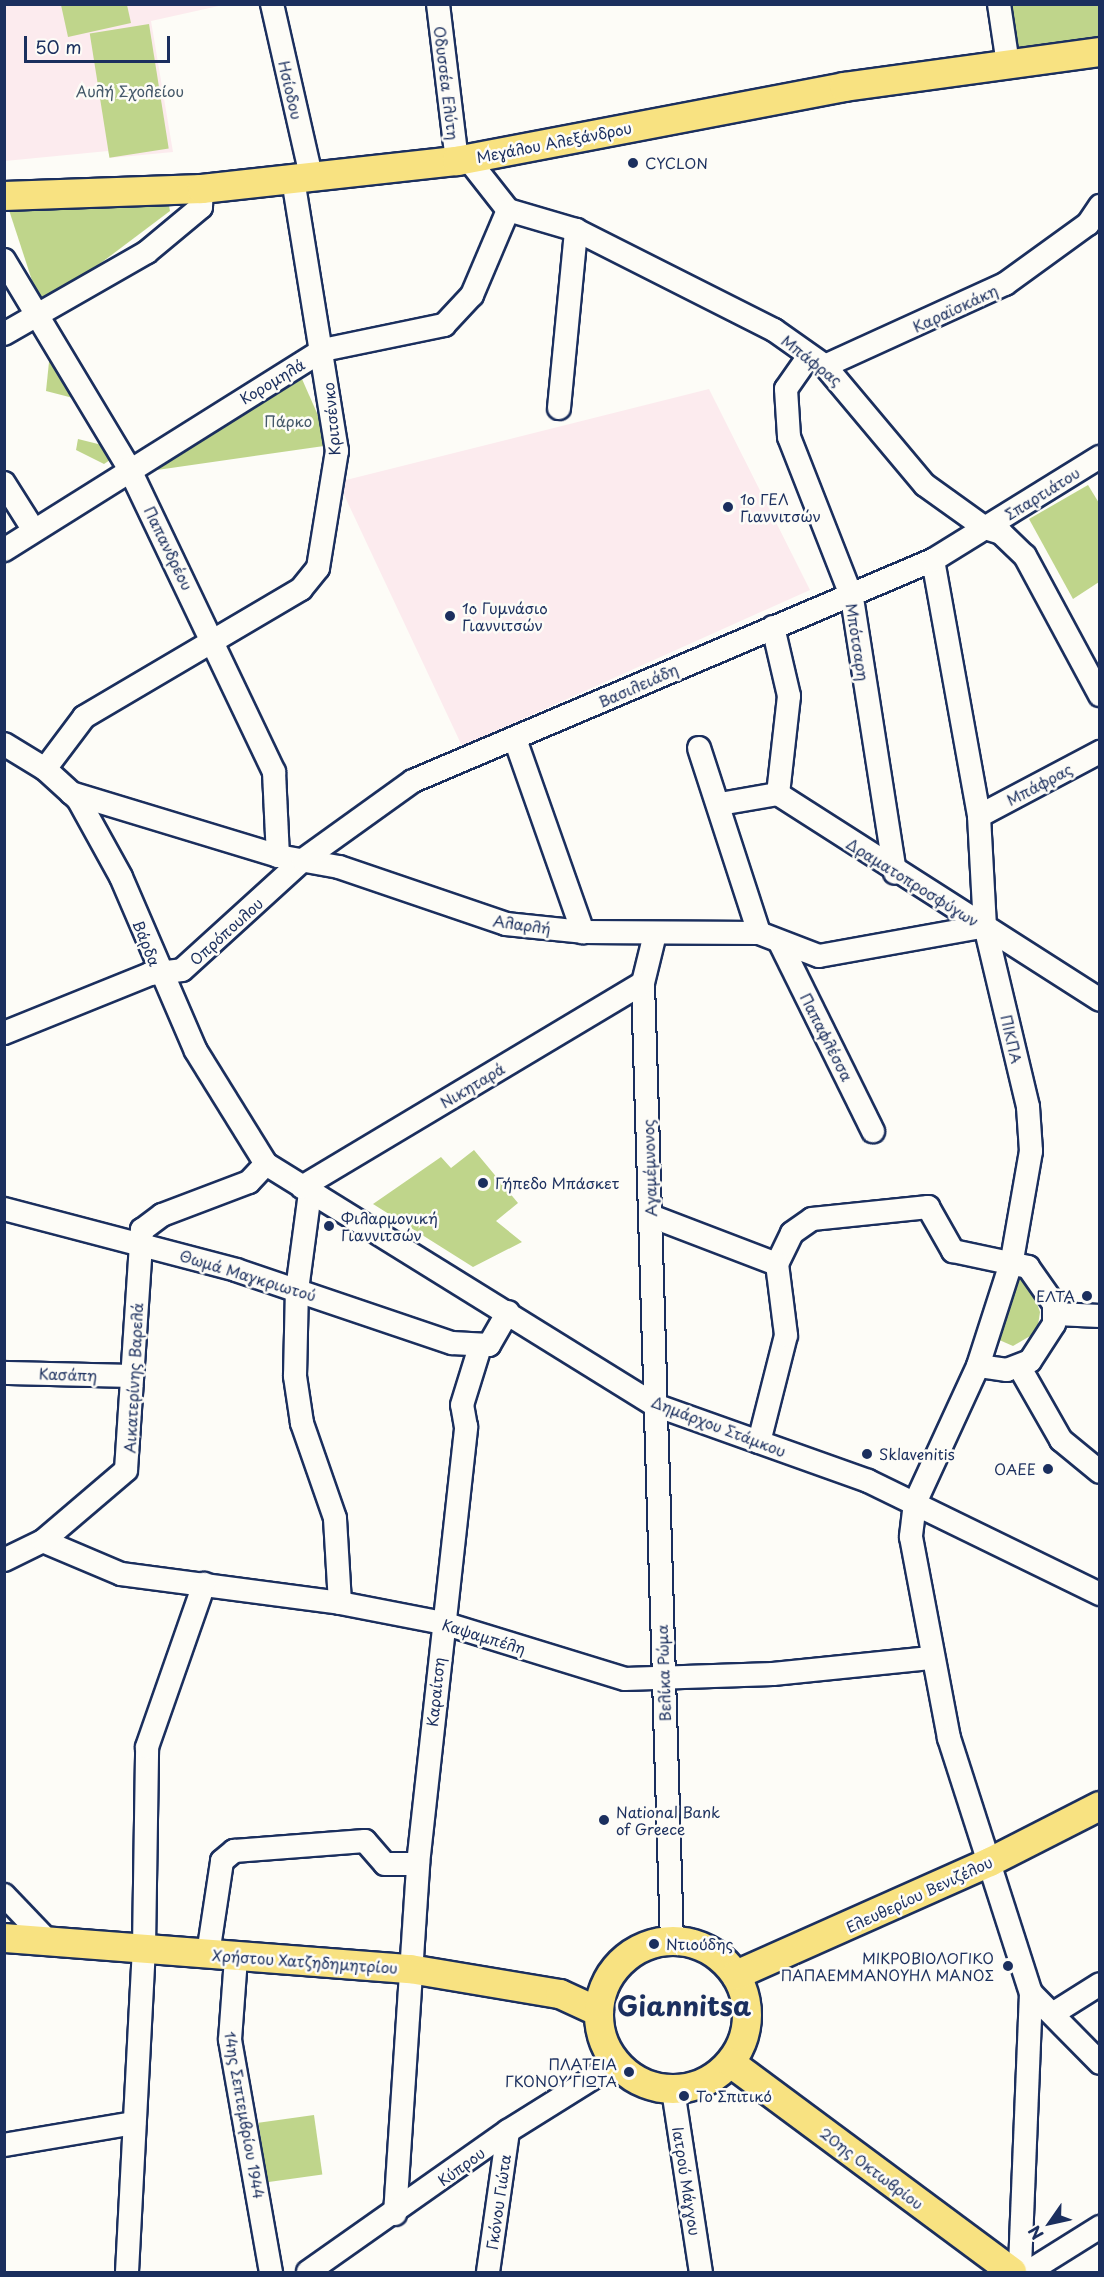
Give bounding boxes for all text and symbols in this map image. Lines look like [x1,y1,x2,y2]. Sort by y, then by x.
scale bar [27,24,172,62]
street label: Οδυσσέα Ελύτη [431,25,463,141]
text: 50 m [35,33,82,60]
street label: Ησίοδου [276,59,306,121]
park label: Αυλή Σχολείου [76,82,184,100]
street label: Μεγάλου Αλεξάνδρου [475,118,633,166]
place label: CYCLON [645,154,708,172]
marker: CYCLON [626,156,640,170]
street label: Καραϊσκάκη [910,280,1000,336]
street label: Μπάφρας [778,331,846,389]
street label: Κορομηλά [236,355,308,407]
street label: Κριτσένκο [319,381,343,457]
park label: Πάρκο [264,412,312,430]
street label: Σπαρτιάτου [1001,463,1083,523]
place label: 1o ΓΕΛ Γιαννιτσών [740,489,821,524]
marker: 1o ΓΕΛ Γιαννιτσών [721,500,735,514]
street label: Παπανδρέου [141,503,197,593]
place label: 1ο Γυμνάσιο Γιαννιτσών [462,598,548,633]
street label: Μπότσαρη [843,602,873,682]
marker: 1ο Γυμνάσιο Γιαννιτσών [443,609,457,623]
street label: Βασιλειάδη [595,659,681,711]
street label: Μπάφρας [1003,759,1075,809]
street label: Δραματοπροσφύγων [844,834,982,930]
street label: Οπρόπουλου [186,894,266,968]
street label: Αλαρλή [492,911,552,937]
street label: Βάρδα [130,917,164,969]
street label: Παπαφλέσσα [797,990,857,1084]
street label: ΠΙΚΠΑ [998,1013,1026,1065]
street label: Νικηταρά [437,1059,507,1111]
street label: Αγαμέμνονος [638,1119,660,1217]
place label: Γήπεδο Μπάσκετ [495,1174,620,1192]
marker: Γήπεδο Μπάσκετ [476,1176,490,1190]
place label: Φιλαρμονική Γιαννιτσών [341,1208,438,1243]
marker: Φιλαρμονική Γιαννιτσών [322,1219,336,1233]
street label: Θωμά Μαγκριωτού [177,1246,319,1304]
place label: ΕΛΤΑ [1036,1287,1075,1305]
marker: ΕΛΤΑ [1080,1289,1094,1303]
street label: Αικατερίνης Βαρελά [120,1302,146,1454]
street label: Κασάπη [39,1364,97,1384]
street label: Δημάρχου Στάμκου [650,1392,788,1460]
place label: Sklavenitis [879,1445,955,1463]
marker: Sklavenitis [860,1447,874,1461]
place label: ΟΑΕΕ [994,1460,1036,1478]
marker: ΟΑΕΕ [1041,1462,1055,1476]
street label: Καψαμπέλη [440,1615,528,1657]
street label: Βελίκα Ρώμα [652,1624,674,1722]
street label: Καραίτση [422,1656,448,1728]
place label: National Bank of Greece [616,1802,720,1837]
marker: National Bank of Greece [597,1813,611,1827]
street label: Ελευθερίου Βενιζέλου [843,1852,995,1936]
place label: Ντιούδης [666,1935,733,1953]
marker: Ντιούδης [647,1937,661,1951]
street label: Χρήστου Χατζηδημητρίου [211,1946,399,1976]
place label: ΜΙΚΡΟΒΙΟΛΟΓΙΚΟ ΠΑΠΑΕΜΜΑΝΟΥΗΛ ΜΑΝΟΣ [781,1948,994,1983]
marker: ΜΙΚΡΟΒΙΟΛΟΓΙΚΟ ΠΑΠΑΕΜΜΑΝΟΥΗΛ ΜΑΝΟΣ [999,1957,1017,1975]
district label: Giannitsa [617,1989,751,2021]
street label: 14ης Σεπτεμβρίου 1944 [221,2030,269,2200]
place label: ΠΛΑΤΕΙΑ ΓΚΟΝΟΥ ΓΙΩΤΑ [506,2054,617,2089]
marker: ΠΛΑΤΕΙΑ ΓΚΟΝΟΥ ΓΙΩΤΑ [622,2065,636,2079]
place label: Το Σπιτικό [696,2087,772,2105]
marker: Το Σπιτικό [677,2089,691,2103]
street label: 20ης Οκτωβρίου [817,2123,927,2213]
street label: Ιατρού Μάγγου [670,2125,704,2237]
street label: Κύπρου [434,2143,488,2189]
street label: Γκόνου Γιώτα [482,2153,514,2251]
north arrow [1020,2193,1080,2253]
text: N [1022,2221,1049,2245]

